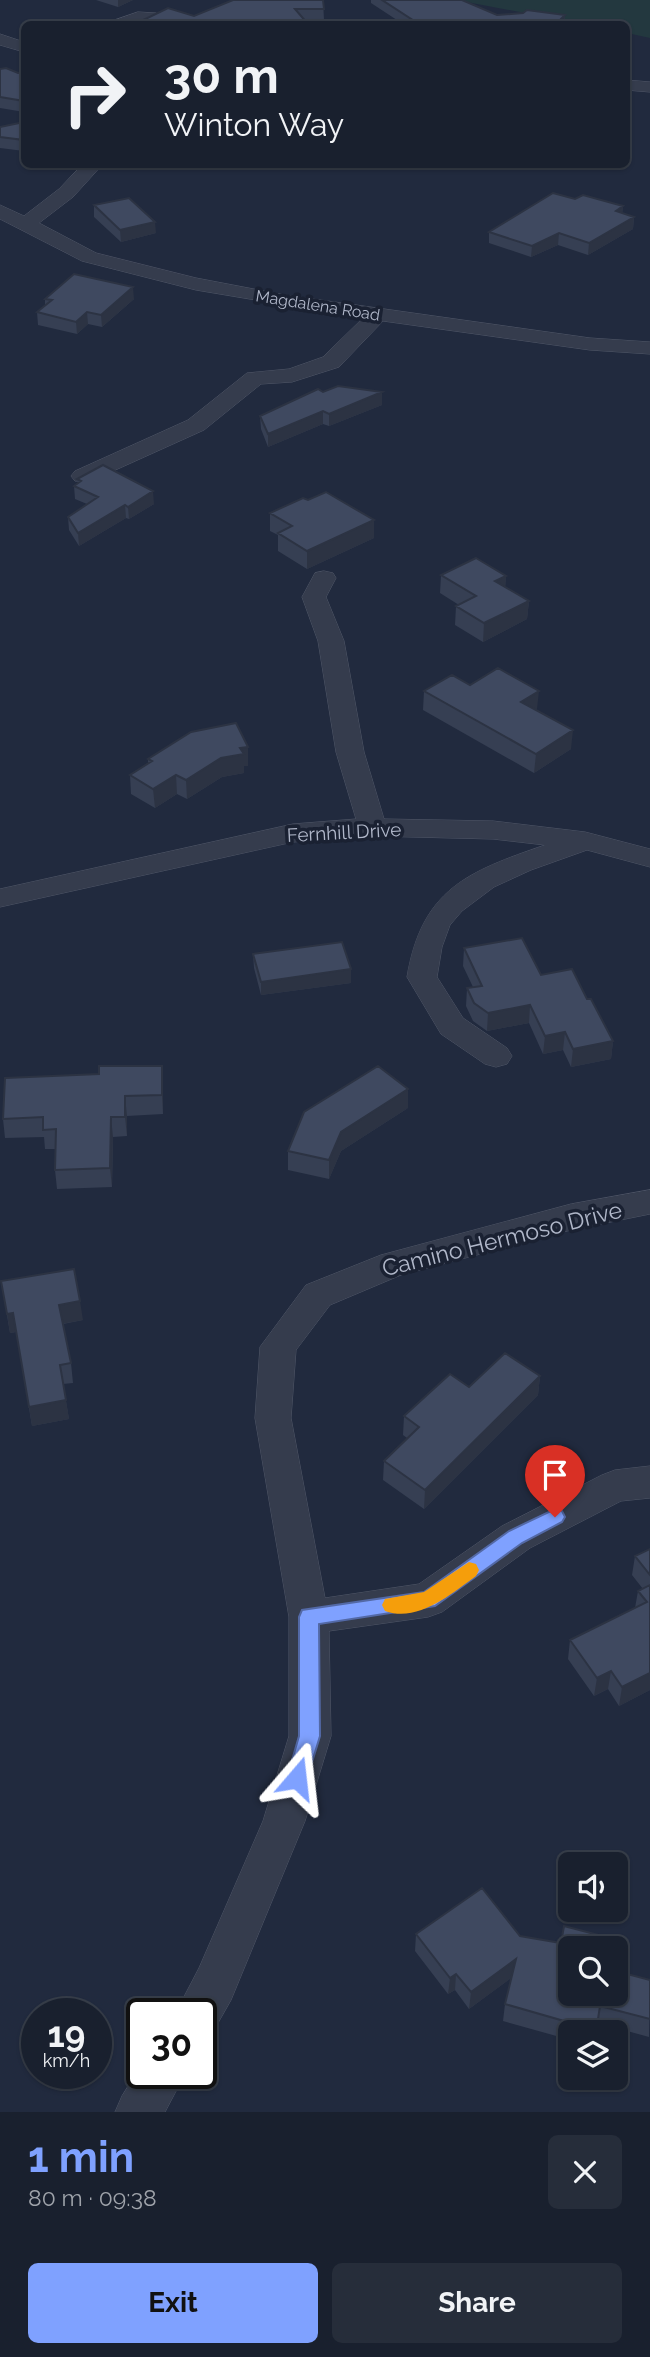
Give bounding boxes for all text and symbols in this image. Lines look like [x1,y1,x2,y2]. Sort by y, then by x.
text: 30 m [164,47,279,104]
icon: right [49,49,140,140]
text: Winton Way [164,106,344,143]
street label: Magdalena Road [254,286,381,325]
street label: Fernhill Drive [286,818,402,846]
street label: Camino Hermoso Drive [379,1196,625,1281]
pin [525,1445,585,1517]
icon: arrive [536,1456,574,1494]
position arrow [260,1741,334,1815]
map controls [558,1852,628,2090]
button: sound [558,1852,628,1922]
button: search [558,1936,628,2006]
speed limit sign: 30 [126,1998,217,2089]
text: 19 [48,2014,85,2055]
button: layers [558,2020,628,2090]
text: km/h [43,2050,90,2071]
text: 1 min [28,2133,134,2182]
button: close [548,2135,622,2209]
text: 80 m · 09:38 [28,2184,157,2211]
button: Exit [28,2263,318,2343]
button: Share [332,2263,622,2343]

